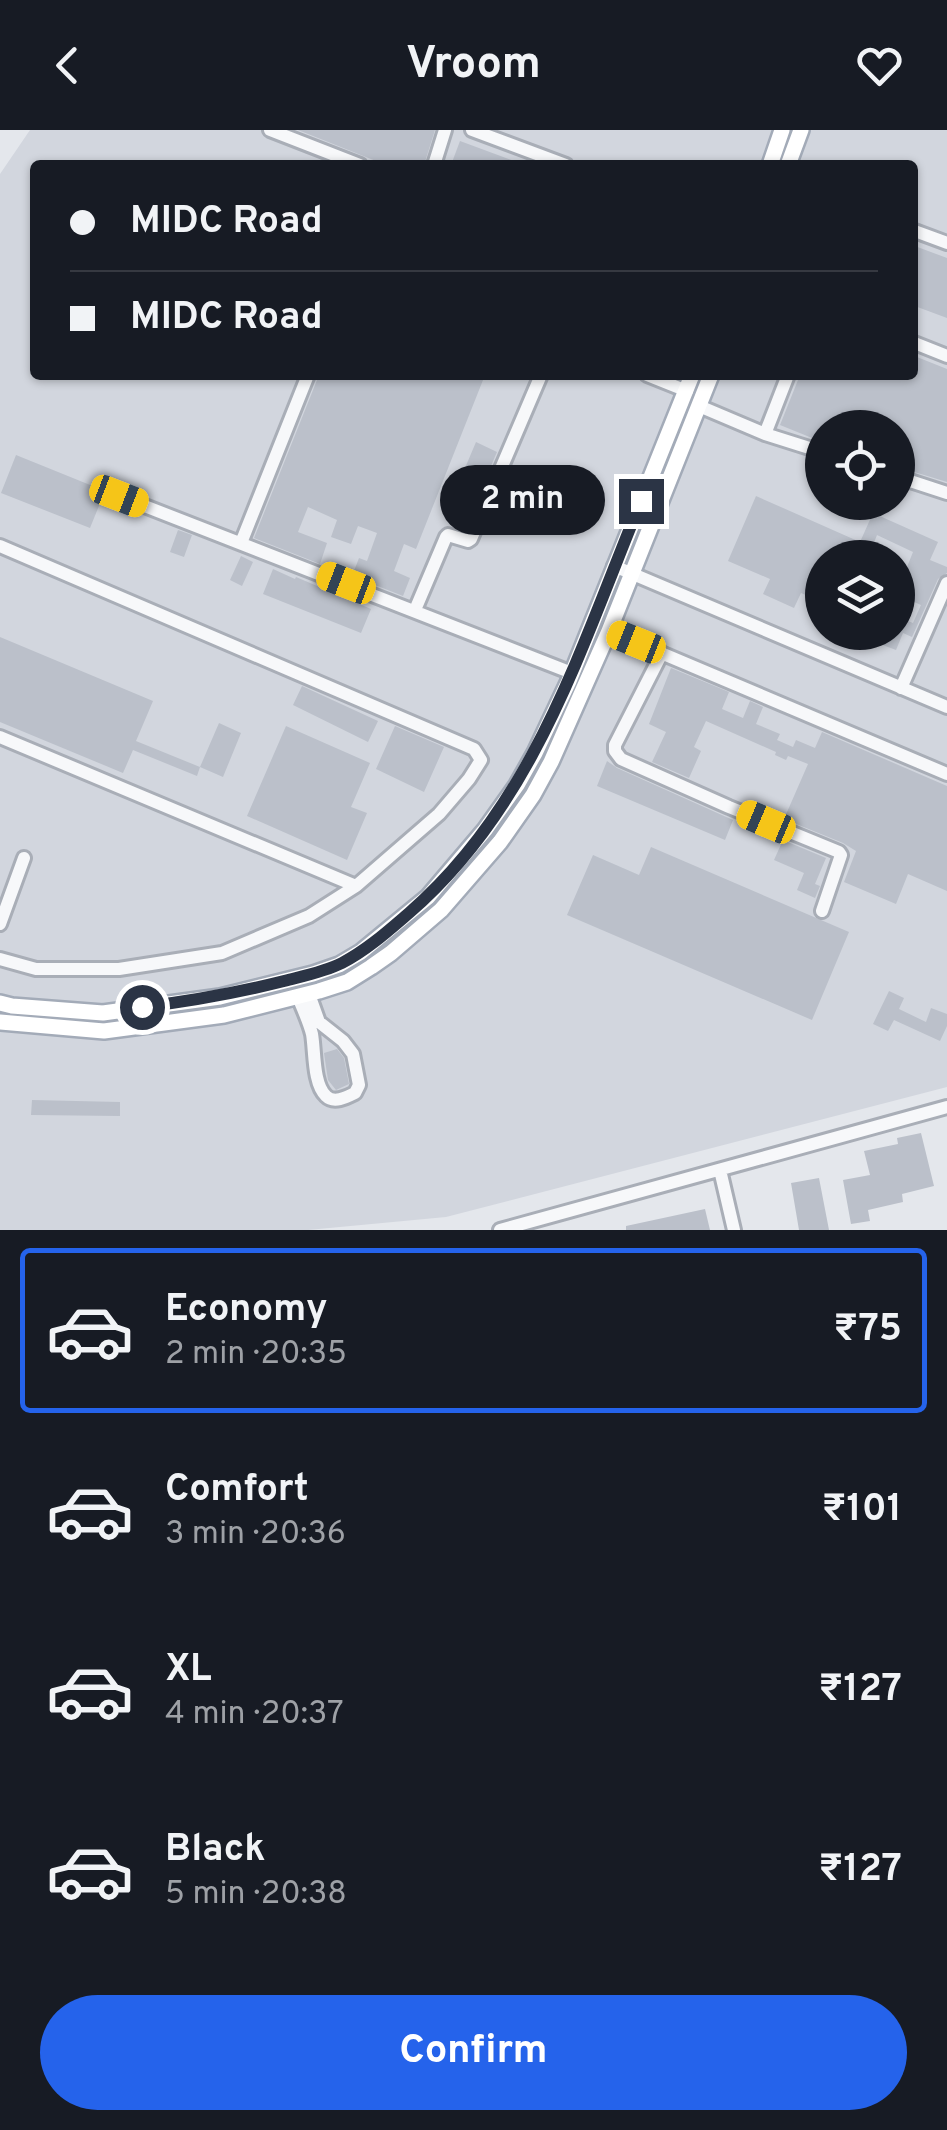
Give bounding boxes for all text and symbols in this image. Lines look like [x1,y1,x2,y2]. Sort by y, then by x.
text: Vroom [406,37,541,94]
icon: back [40,38,95,93]
icon: heart [852,38,907,93]
text: MIDC Road [130,198,323,247]
text: MIDC Road [130,294,323,343]
map controls [805,410,915,650]
button: locate [805,410,915,520]
callout: 2 min [441,466,606,536]
car [86,471,152,521]
route end [619,479,664,524]
text: 2 min [481,480,564,520]
button: layers [805,540,915,650]
car [313,558,379,608]
car [603,617,669,667]
car [733,796,799,848]
route start [120,985,165,1030]
icon: car [45,1286,135,1376]
text: Economy [165,1286,327,1335]
text: ₹75 [833,1306,902,1355]
text: 2 min · 20:35 [165,1335,347,1375]
icon: car [45,1466,135,1556]
text: Comfort [165,1466,309,1515]
text: ₹101 [822,1486,902,1535]
text: 3 min · 20:36 [165,1515,346,1555]
icon: car [45,1646,135,1736]
text: XL [165,1646,212,1695]
text: ₹127 [819,1666,902,1715]
text: 4 min · 20:37 [165,1695,344,1735]
icon: car [45,1826,135,1916]
text: Black [165,1826,265,1875]
text: ₹127 [819,1846,902,1895]
text: 5 min · 20:38 [165,1875,347,1915]
button: Confirm [40,1995,907,2110]

